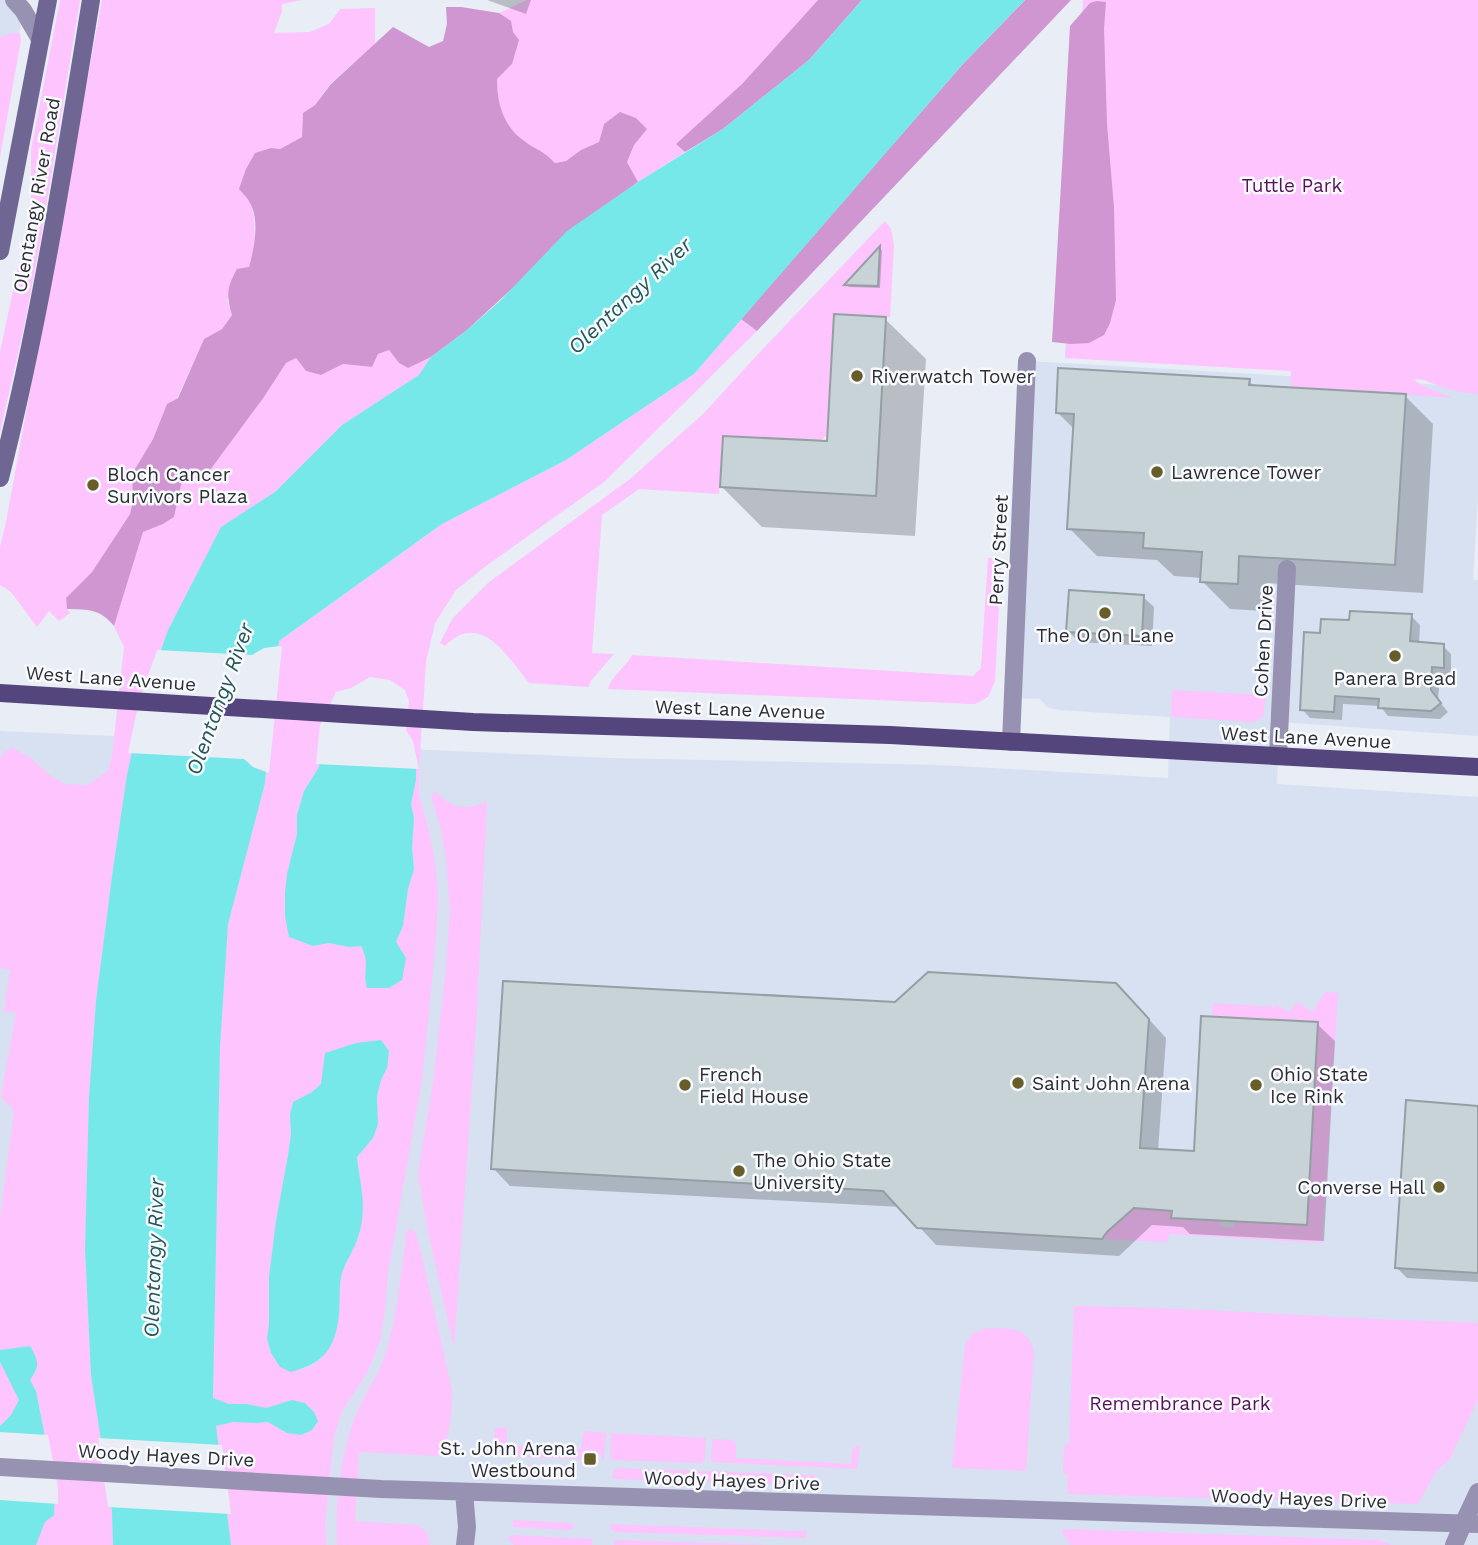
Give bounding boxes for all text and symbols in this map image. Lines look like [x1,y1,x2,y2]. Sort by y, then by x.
street label: Olentangy River Road [8,96,65,294]
park label: Tuttle Park [1242,174,1343,197]
water label: Olentangy River [563,231,697,359]
place label: Riverwatch Tower [871,365,1035,388]
marker: Riverwatch Tower [849,368,865,384]
place label: Lawrence Tower [1171,461,1322,484]
place label: Bloch Cancer Survivors Plaza [107,463,248,508]
marker: Lawrence Tower [1149,464,1165,480]
marker: Bloch Cancer Survivors Plaza [85,477,101,493]
street label: Perry Street [984,494,1013,606]
street label: Cohen Drive [1249,584,1278,698]
marker: The O On Lane [1097,605,1113,621]
water label: Olentangy River [180,619,259,778]
place label: The O On Lane [1036,624,1174,647]
marker: Panera Bread [1387,648,1403,664]
street label: West Lane Avenue [25,661,197,696]
place label: Panera Bread [1334,667,1456,690]
street label: West Lane Avenue [654,695,826,724]
street label: West Lane Avenue [1220,722,1392,753]
place label: French Field House [699,1063,809,1108]
place label: Ohio State Ice Rink [1270,1063,1368,1108]
place label: Saint John Arena [1032,1072,1190,1095]
marker: Saint John Arena [1010,1075,1026,1091]
marker: French Field House [677,1077,693,1093]
marker: Ohio State Ice Rink [1248,1077,1264,1093]
place label: The Ohio State University [753,1149,892,1194]
marker: The Ohio State University [731,1163,747,1179]
place label: Converse Hall [1297,1176,1425,1199]
water label: Olentangy River [138,1177,169,1338]
marker: Converse Hall [1431,1179,1447,1195]
park label: Remembrance Park [1089,1392,1271,1415]
place label: St. John Arena Westbound [440,1437,576,1482]
street label: Woody Hayes Drive [77,1439,255,1472]
marker: St. John Arena Westbound [582,1451,598,1467]
street label: Woody Hayes Drive [643,1466,821,1495]
street label: Woody Hayes Drive [1210,1484,1388,1513]

